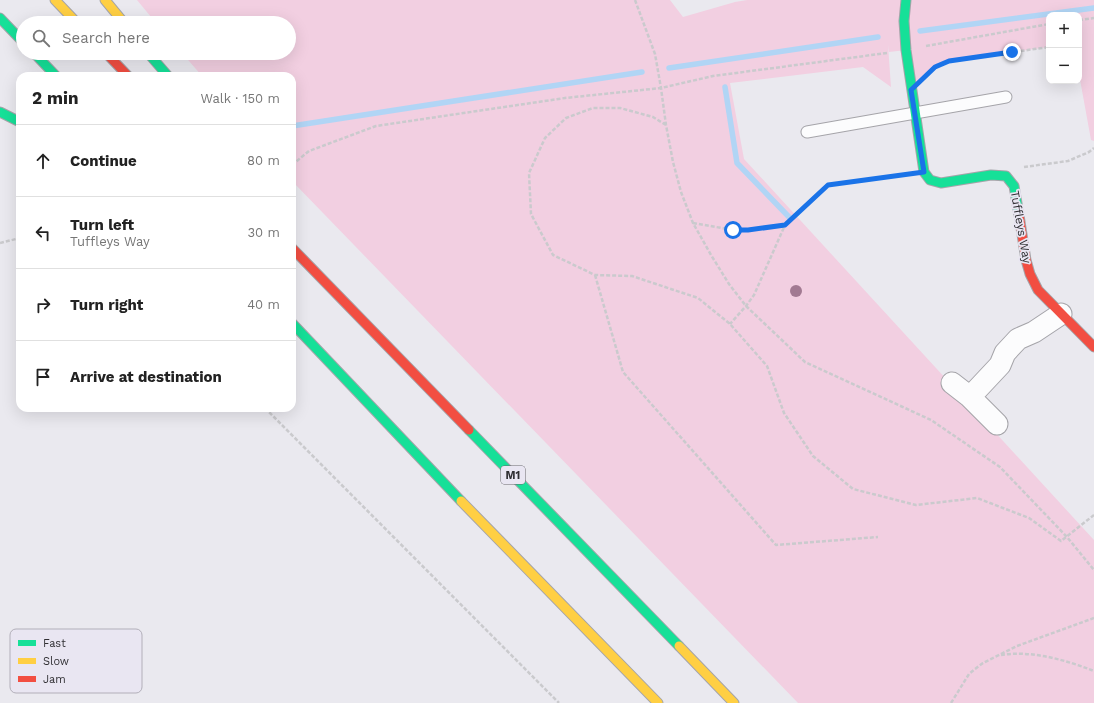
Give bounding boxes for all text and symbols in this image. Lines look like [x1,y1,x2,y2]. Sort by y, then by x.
map controls [1046,12,1082,84]
button: + [1046,12,1082,48]
search box [16,16,296,60]
icon: search [30,27,52,49]
text: Search here [62,29,150,47]
route end [1003,43,1021,61]
button: − [1046,48,1082,84]
text: 2 min [32,88,78,108]
text: Walk · 150 m [201,91,280,106]
icon: ahead [32,150,54,172]
text: Continue [70,152,137,170]
text: 80 m [247,153,280,168]
street label: Tuffleys Way [1008,190,1034,265]
text: Turn left [70,216,134,234]
route start [724,221,742,239]
icon: left [32,222,54,244]
text: 30 m [248,225,280,240]
text: Tuffleys Way [70,234,150,249]
icon: right [32,294,54,316]
text: Turn right [70,296,143,314]
text: 40 m [247,297,280,312]
icon: arrive [32,366,54,388]
text: Arrive at destination [70,368,222,386]
road number: M1 [501,466,525,484]
legend [10,629,142,693]
text: Fast [43,637,66,650]
text: Slow [43,655,69,668]
text: Jam [43,673,66,686]

